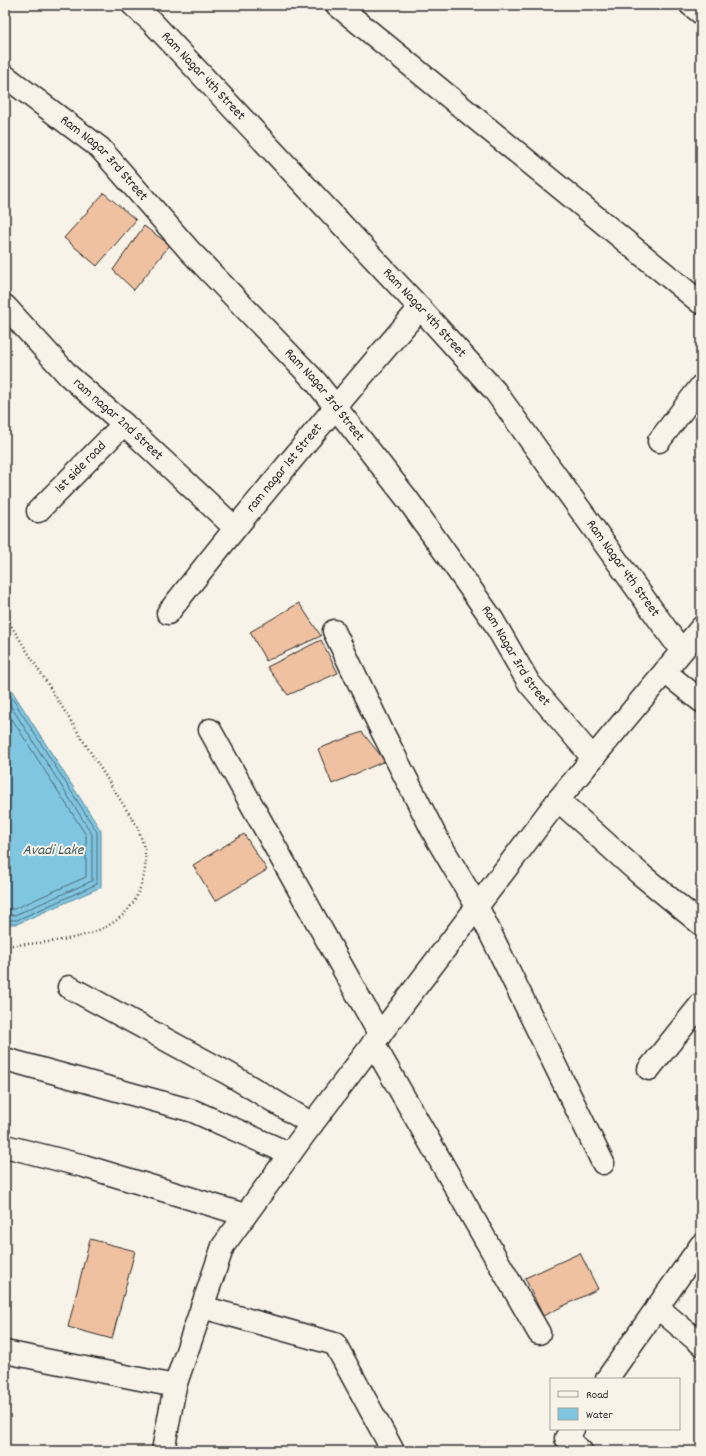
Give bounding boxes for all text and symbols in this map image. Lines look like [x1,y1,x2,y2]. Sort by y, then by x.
street label: Ram Nagar 4th Street [156,27,250,125]
street label: Ram Nagar 3rd Street [55,111,152,206]
street label: Ram Nagar 4th Street [378,264,471,362]
street label: Ram Nagar 3rd Street [279,344,369,446]
street label: ram nagar 2nd Street [68,373,167,465]
street label: ram nagar 1st Street [242,419,328,517]
street label: 1st side road [50,437,111,498]
street label: Ram Nagar 4th Street [581,516,664,621]
street label: Ram Nagar 3rd Street [476,602,555,711]
water label: Avadi Lake [23,840,85,862]
legend [550,1378,680,1430]
text: Road [586,1387,608,1404]
text: Water [586,1407,613,1424]

